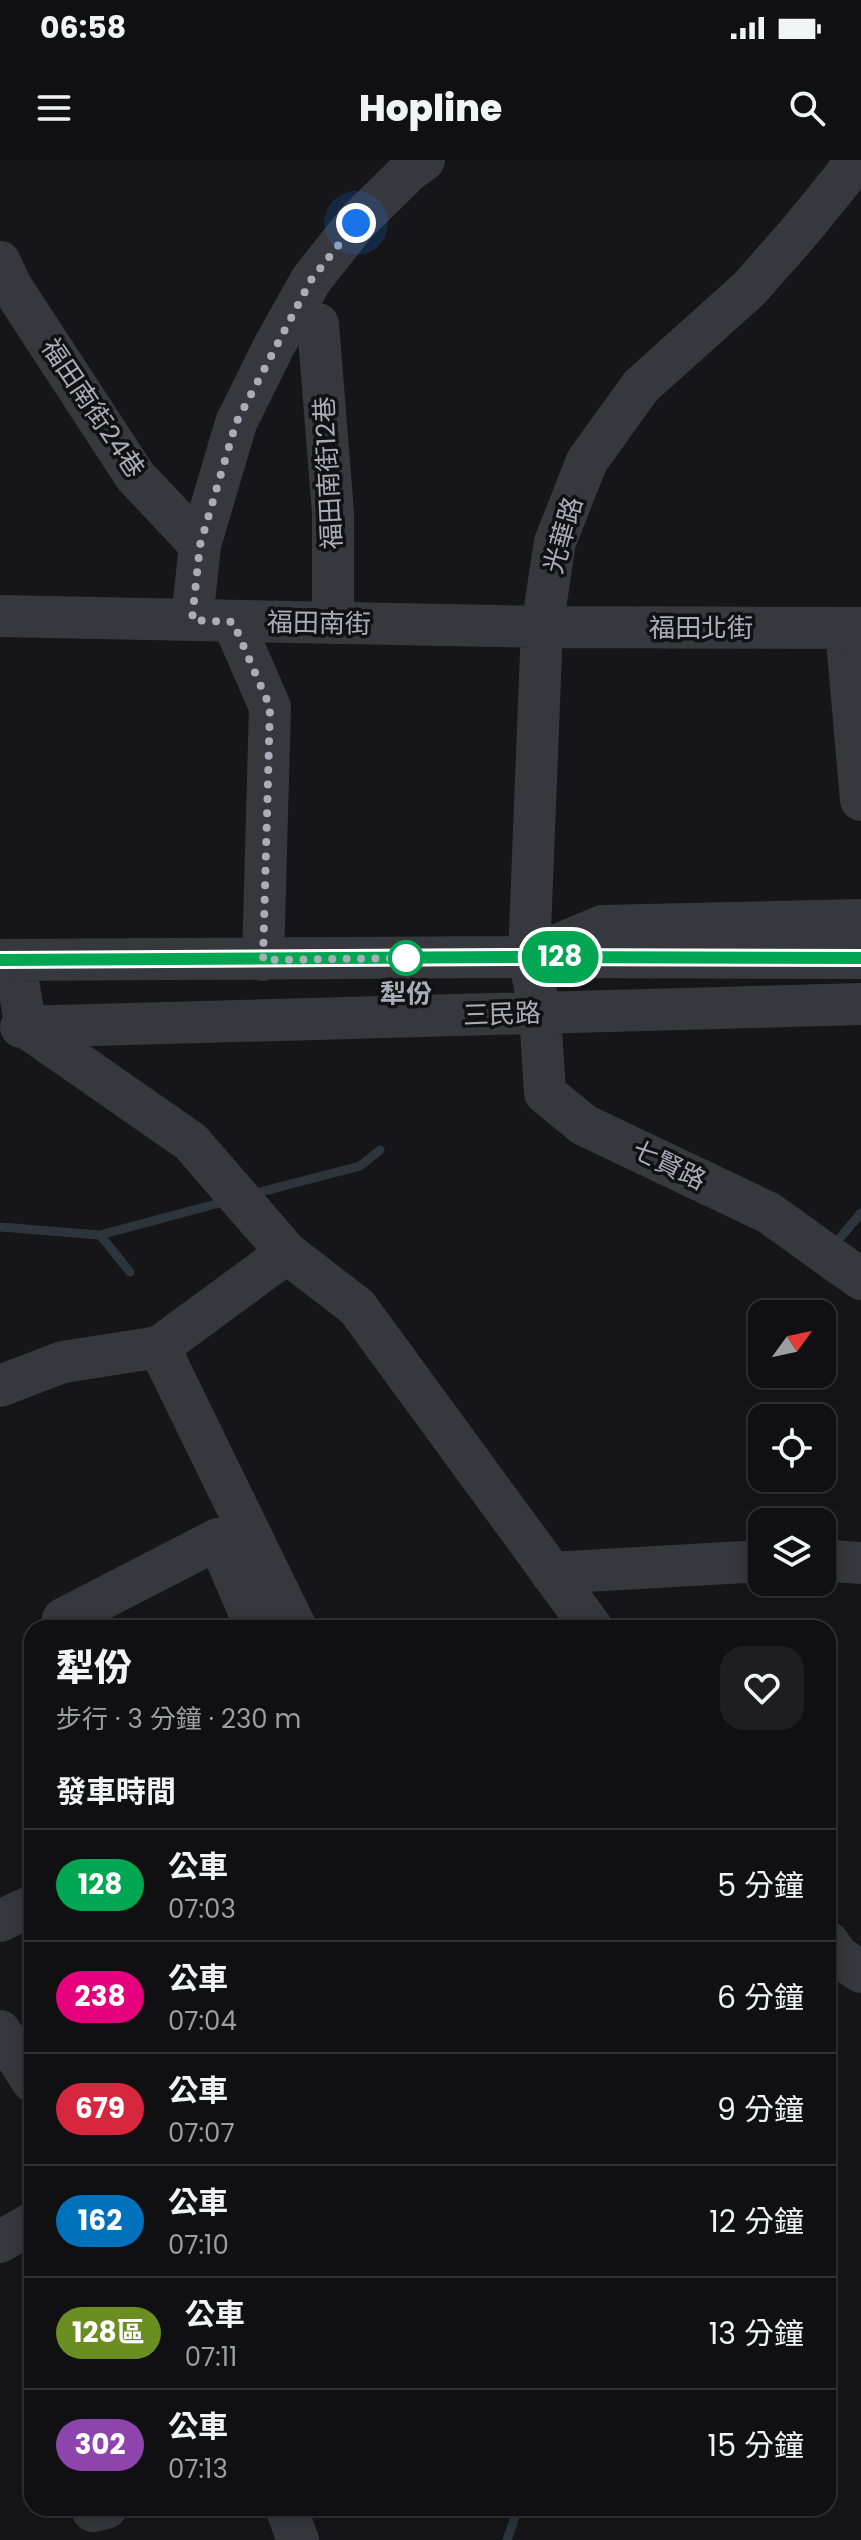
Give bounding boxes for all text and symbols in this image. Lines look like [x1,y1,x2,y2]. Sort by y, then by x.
text: 06:58 [40,6,126,49]
text: Hopline [359,83,502,134]
icon: menu [32,86,76,130]
icon: search [785,86,829,130]
your location [336,203,376,243]
street label: 福田南街24巷 [33,331,153,485]
street label: 福田南街12巷 [306,396,350,550]
street label: 光華路 [535,493,591,577]
street label: 福田南街 [267,604,371,642]
street label: 福田北街 [649,610,753,646]
line badge: 128 [514,931,606,983]
text: 128 [538,937,582,976]
marker: 犁份 [389,941,423,975]
place label: 犁份 [380,976,432,1012]
street label: 三民路 [462,995,542,1033]
street label: 七賢路 [626,1132,712,1198]
north arrow [748,1300,836,1388]
map controls [748,1300,836,1596]
button: locate [748,1404,836,1492]
button: layers [748,1508,836,1596]
text: 犁份 [56,1641,132,1694]
button: heart [720,1646,804,1730]
text: 步行 · 3 分鐘 · 230 m [56,1701,301,1737]
text: 發車時間 [56,1770,176,1813]
text: 公車 [168,1845,228,1888]
text: 5 分鐘 [717,1864,804,1907]
text: 128 [78,1865,122,1904]
text: 07:03 [168,1891,236,1927]
text: 公車 [168,1957,228,2000]
text: 6 分鐘 [717,1976,804,2019]
text: 238 [74,1977,126,2016]
text: 07:04 [168,2003,237,2039]
text: 公車 [168,2069,228,2112]
text: 9 分鐘 [717,2088,804,2131]
text: 679 [75,2089,125,2128]
text: 07:07 [168,2115,235,2151]
text: 公車 [168,2181,228,2224]
text: 12 分鐘 [709,2200,804,2243]
text: 162 [78,2201,122,2240]
text: 07:10 [168,2227,229,2263]
text: 公車 [185,2293,245,2336]
text: 13 分鐘 [709,2312,804,2355]
text: 128區 [72,2313,145,2352]
text: 07:11 [185,2339,237,2375]
text: 公車 [168,2405,228,2448]
text: 15 分鐘 [708,2424,804,2467]
text: 302 [74,2425,126,2464]
text: 07:13 [168,2451,228,2487]

